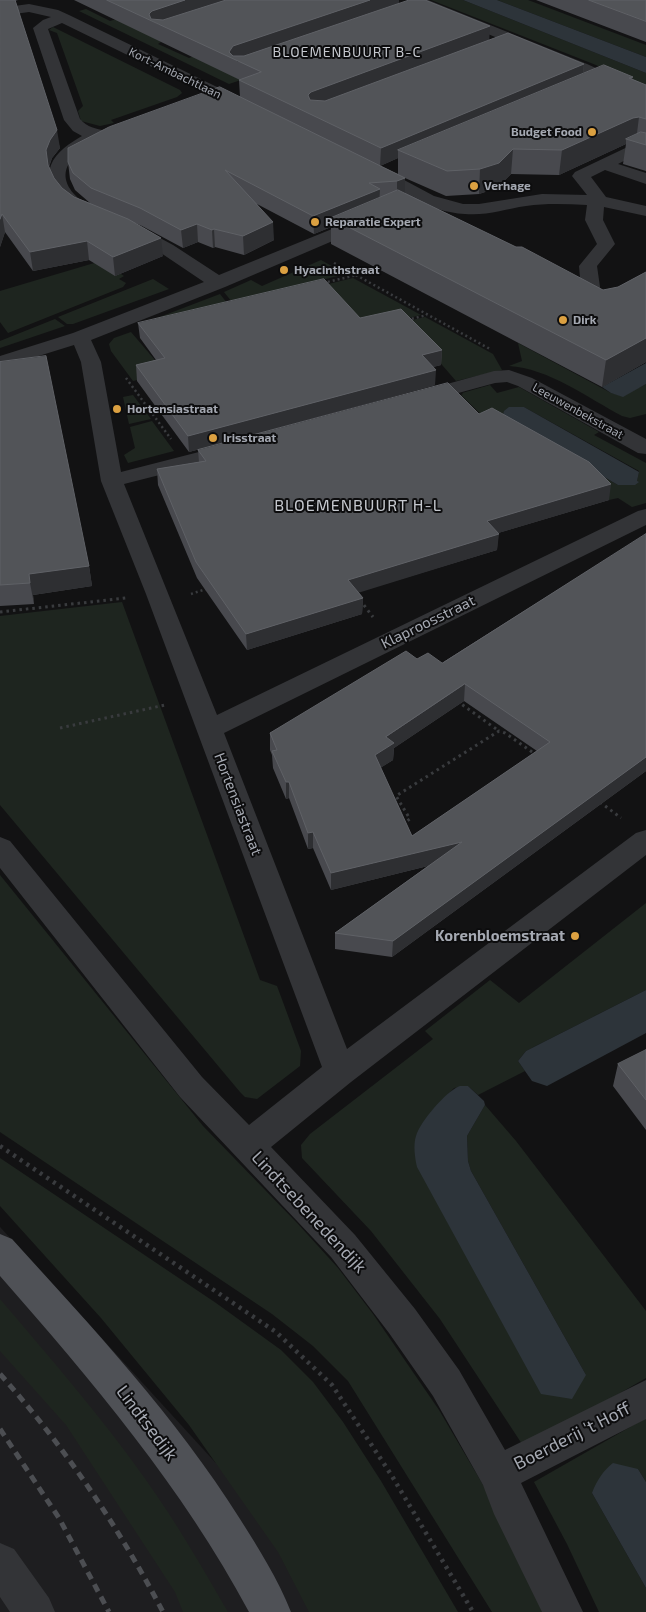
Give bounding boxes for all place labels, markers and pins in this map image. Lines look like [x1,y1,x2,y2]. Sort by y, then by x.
place label: Budget Food [511,125,582,139]
marker: Budget Food [586,126,598,138]
place label: Verhage [484,179,531,193]
marker: Verhage [468,180,480,192]
place label: Reparatie Expert [325,215,421,229]
marker: Reparatie Expert [309,216,321,228]
place label: Hyacinthstraat [294,263,380,277]
marker: Hyacinthstraat [278,264,290,276]
place label: Dirk [573,313,596,327]
marker: Dirk [557,314,569,326]
place label: Hortensiastraat [127,402,218,416]
marker: Hortensiastraat [111,403,123,415]
place label: Irisstraat [223,431,276,445]
marker: Irisstraat [207,432,219,444]
place label: Korenbloemstraat [435,927,565,945]
marker: Korenbloemstraat [569,930,581,942]

